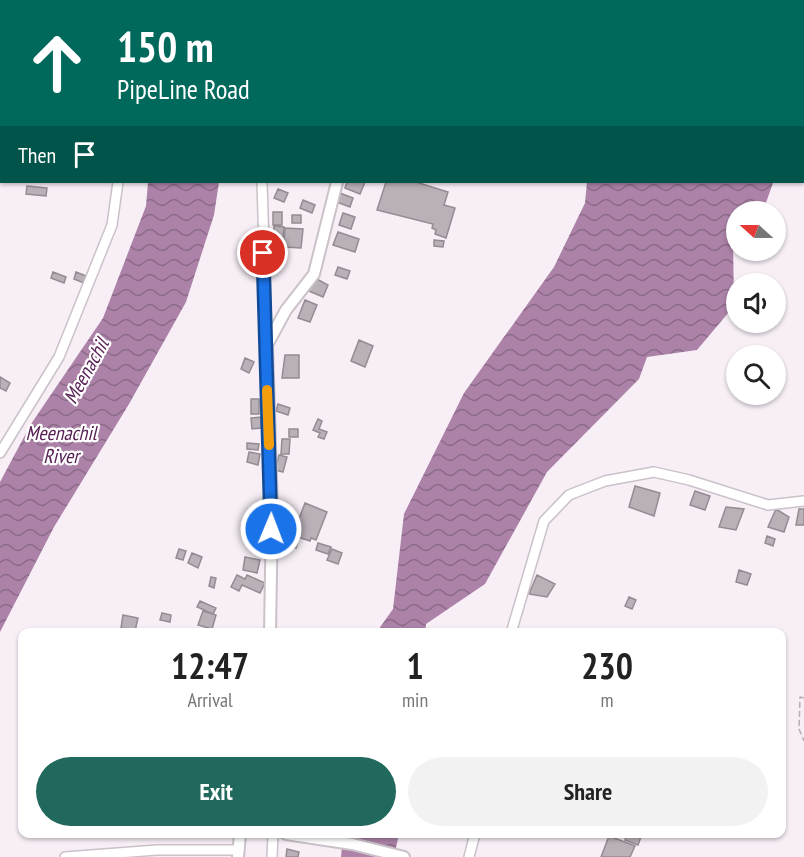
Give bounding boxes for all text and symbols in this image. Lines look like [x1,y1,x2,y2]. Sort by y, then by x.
text: 150 m [117,19,214,74]
icon: ahead [18,24,96,102]
text: PipeLine Road [117,72,250,106]
icon: arrive [68,138,101,171]
text: Then [18,141,56,169]
north arrow [726,201,786,261]
map controls [726,201,786,405]
pin [237,227,288,278]
icon: arrive [246,236,279,269]
button: sound [726,273,786,333]
water label: Meenachil [57,332,116,408]
button: search [726,345,786,405]
water label: Meenachil River [26,420,99,469]
position arrow [239,497,303,561]
text: 12:47 [171,642,249,689]
text: 1 [406,642,424,689]
text: 230 [581,642,633,689]
text: Arrival [187,687,233,713]
text: min [402,687,428,713]
text: m [601,687,614,713]
button: Exit [36,757,396,826]
button: Share [408,757,768,826]

